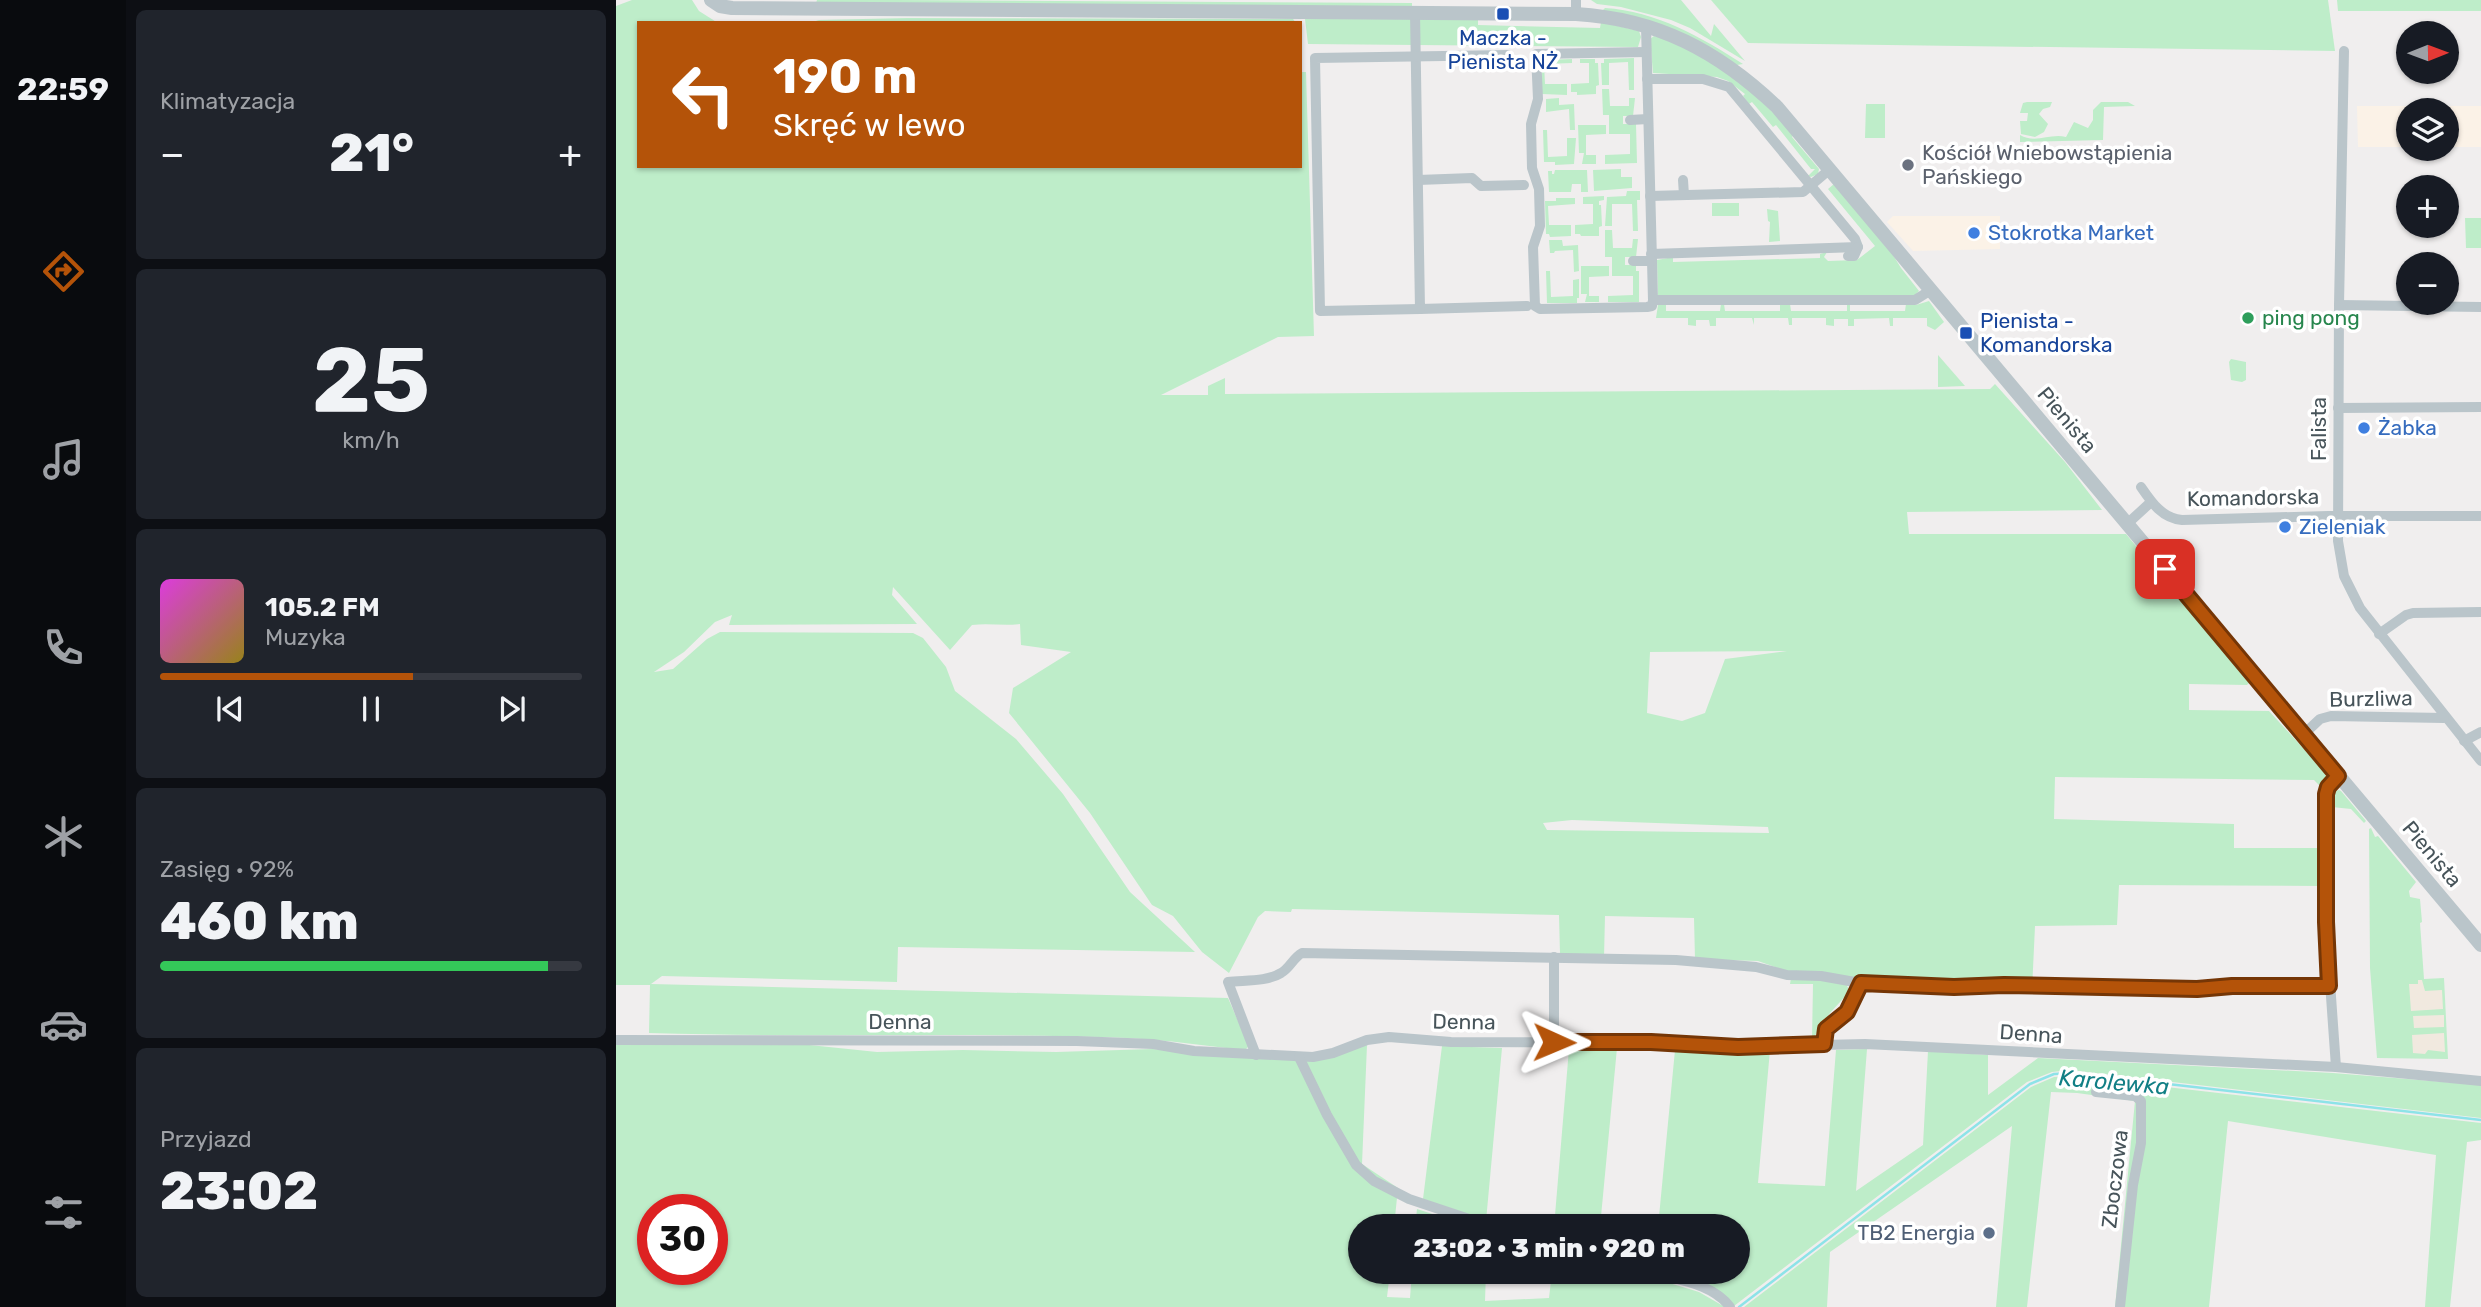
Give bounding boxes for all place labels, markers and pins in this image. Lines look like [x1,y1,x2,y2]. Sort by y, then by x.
marker: Maczka - Pienista NŻ [1495,6,1511,22]
place label: Maczka - Pienista NŻ [1448,25,1558,74]
place label: Kościół Wniebowstąpienia Pańskiego [1922,140,2172,189]
marker: Kościół Wniebowstąpienia Pańskiego [1900,157,1916,173]
place label: Stokrotka Market [1988,220,2154,245]
marker: Stokrotka Market [1966,225,1982,241]
place label: ping pong [2262,305,2360,330]
place label: Pienista - Komandorska [1980,308,2113,357]
marker: ping pong [2240,310,2256,326]
marker: Pienista - Komandorska [1958,325,1974,341]
place label: Żabka [2378,415,2437,440]
marker: Żabka [2356,420,2372,436]
place label: Zieleniak [2299,514,2386,539]
marker: Zieleniak [2277,519,2293,535]
pin [2135,539,2195,599]
place label: TB2 Energia [1857,1220,1975,1245]
marker: TB2 Energia [1981,1225,1997,1241]

